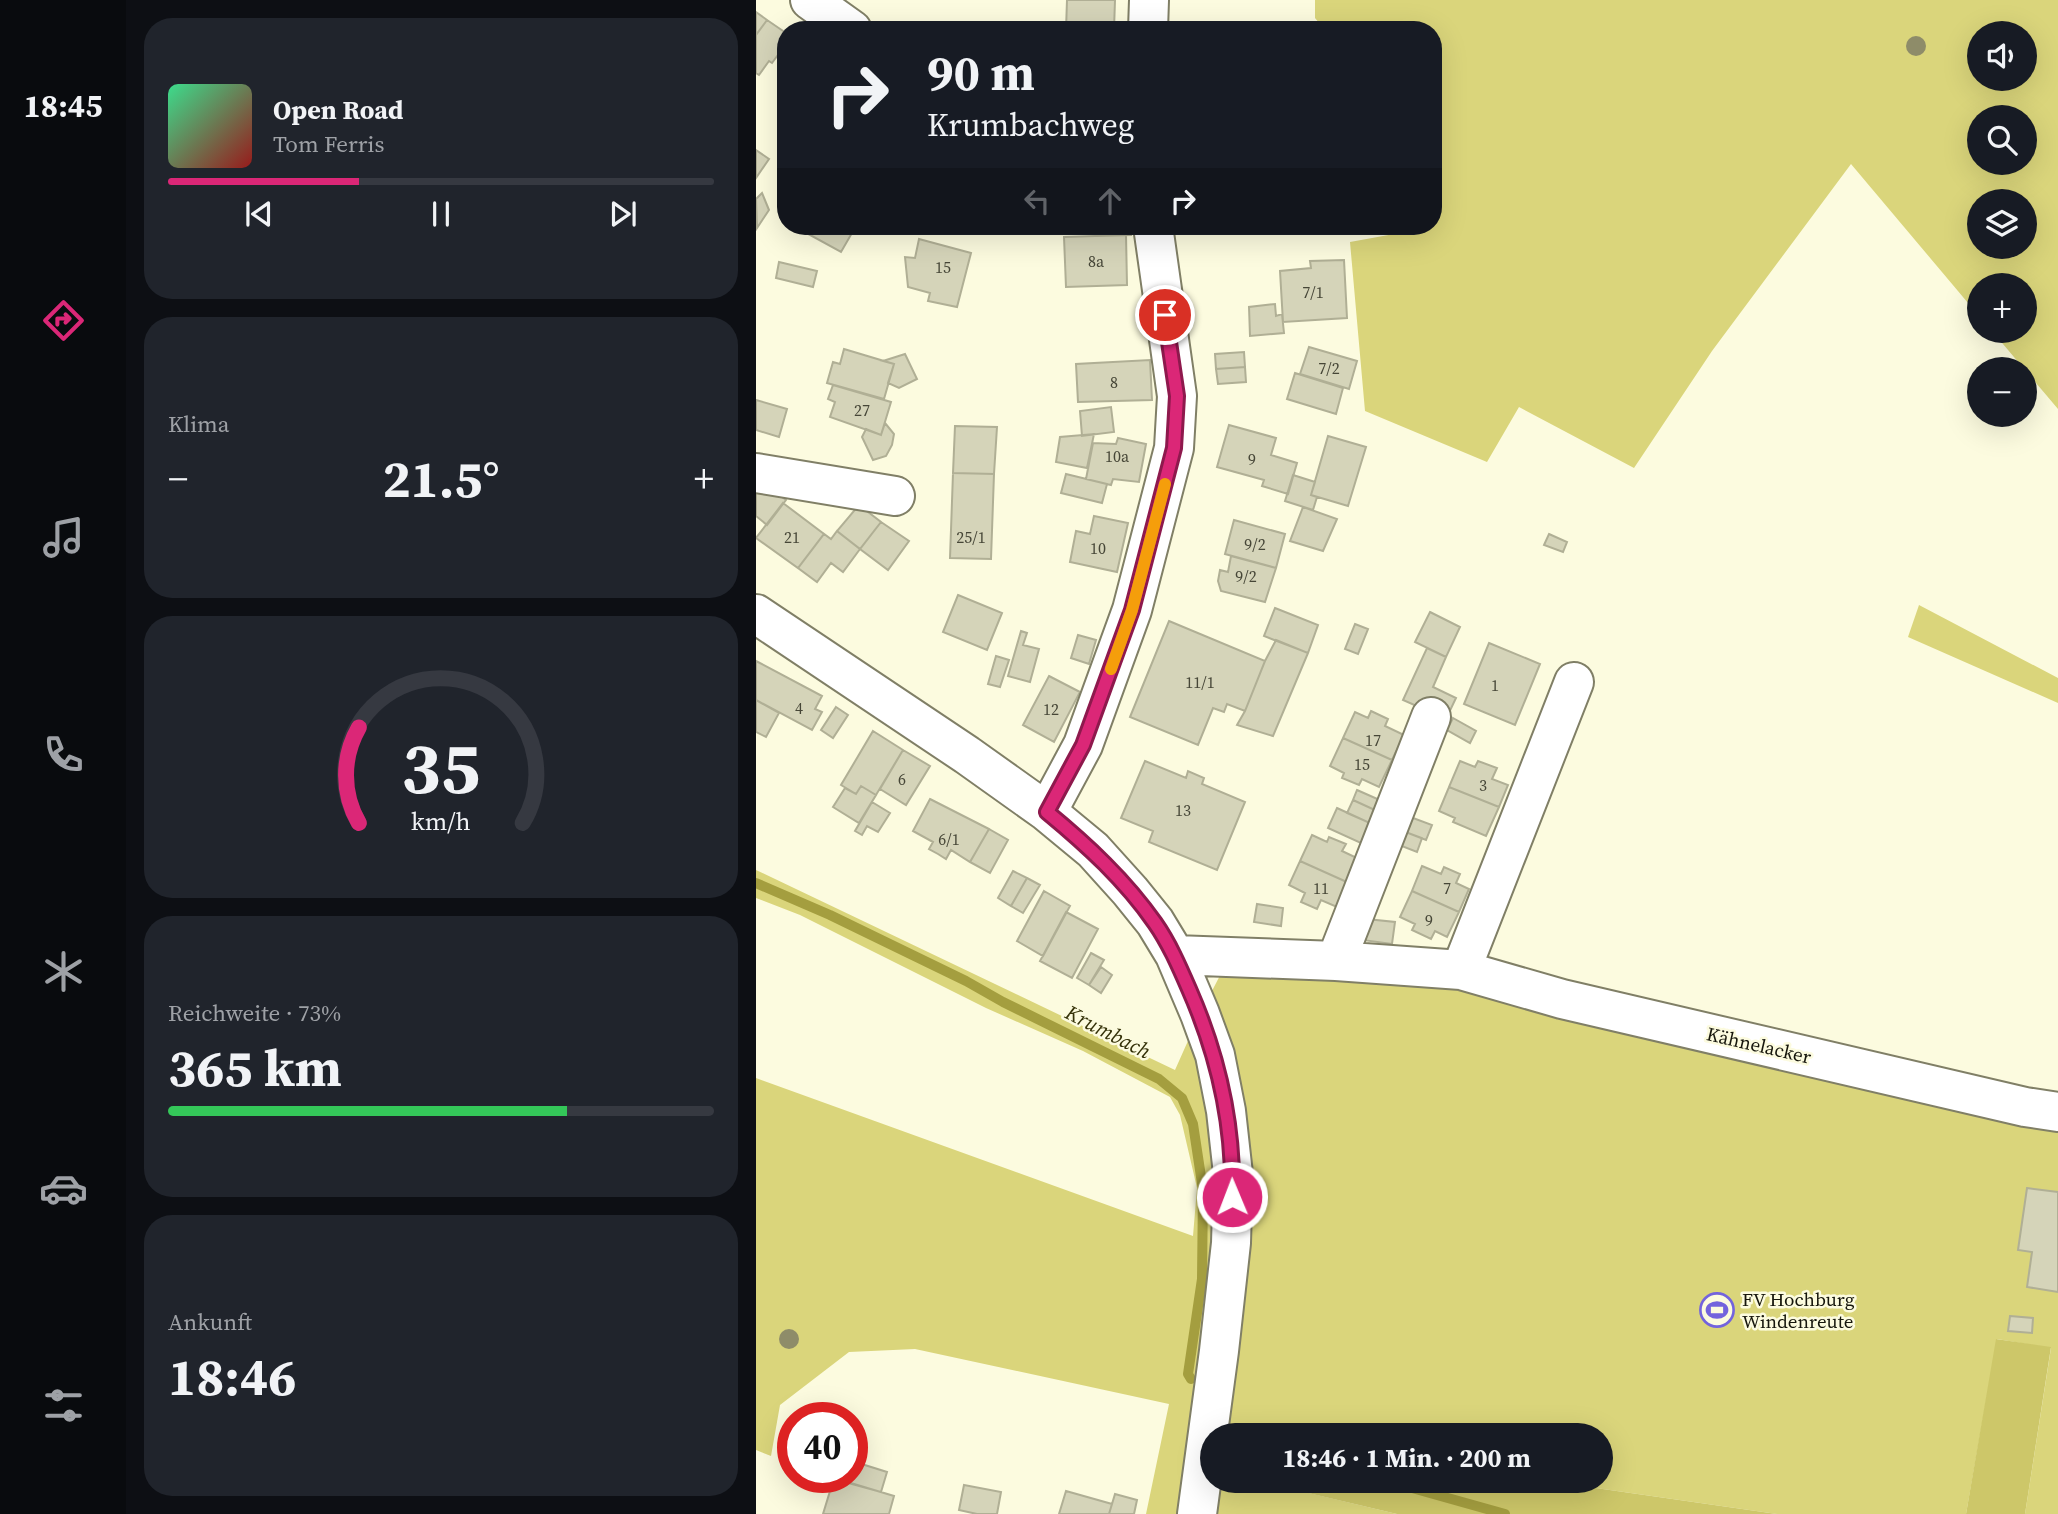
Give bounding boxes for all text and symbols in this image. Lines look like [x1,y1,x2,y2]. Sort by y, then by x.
map controls [1967,21,2037,427]
button: sound [1967,21,2037,91]
text: 90 m [927,39,1035,106]
icon: right [812,49,903,140]
text: 18:45 [24,84,102,128]
text: Open Road [273,92,404,128]
text: Krumbachweg [927,103,1134,147]
button: search [1967,105,2037,175]
text: Tom Ferris [273,128,384,160]
icon: left [1018,182,1056,220]
icon: ahead [1091,182,1129,220]
icon: right [1164,182,1202,220]
button: layers [1967,189,2037,259]
icon: previous [240,195,278,233]
icon: pause [422,195,460,233]
icon: next [604,195,642,233]
house number: 8a [1088,250,1105,272]
house number: 15 [935,256,951,278]
button: + [1967,273,2037,343]
house number: 7/1 [1302,281,1324,303]
pin [1135,285,1195,345]
icon: directions [39,296,88,345]
icon: arrive [1146,296,1184,334]
house number: 7/2 [1318,357,1340,379]
button: − [1967,357,2037,427]
house number: 8 [1110,371,1118,393]
house number: 27 [854,399,870,421]
text: Klima [168,408,229,440]
text: 21.5° [382,443,500,514]
house number: 10a [1105,445,1130,467]
house number: 9 [1248,448,1256,470]
text: − [168,453,188,505]
text: + [694,453,714,505]
icon: music [39,513,88,562]
house number: 21 [784,526,800,548]
house number: 25/1 [956,526,986,548]
house number: 9/2 [1244,533,1266,555]
house number: 10 [1090,537,1106,559]
house number: 9/2 [1235,565,1257,587]
house number: 11/1 [1185,671,1215,693]
house number: 1 [1491,674,1499,696]
house number: 4 [795,697,803,719]
house number: 12 [1043,698,1059,720]
text: 35 [402,718,480,817]
house number: 17 [1365,729,1381,751]
icon: phone [39,730,88,779]
house number: 15 [1354,753,1370,775]
house number: 6 [898,768,906,790]
house number: 3 [1479,774,1487,796]
house number: 13 [1175,799,1191,821]
text: km/h [411,804,471,838]
house number: 6/1 [938,828,960,850]
house number: 11 [1313,877,1329,899]
house number: 7 [1443,877,1451,899]
house number: 9 [1425,909,1433,931]
icon: climate [39,947,88,996]
text: Reichweite · 73% [168,997,341,1029]
water label: Krumbach [1060,997,1156,1066]
street label: Kähnelacker [1704,1020,1814,1070]
text: 365 km [168,1032,342,1103]
position arrow [1195,1160,1269,1234]
icon: car [39,1164,88,1213]
place label: FV Hochburg Windenreute [1742,1286,1855,1334]
sports icon: FV Hochburg Windenreute [1698,1291,1736,1329]
text: Ankunft [168,1306,252,1338]
text: 18:46 [168,1341,296,1412]
icon: filters [39,1381,88,1430]
speed limit sign: 40 [777,1402,868,1493]
text: 18:46 · 1 Min. · 200 m [1282,1440,1531,1476]

